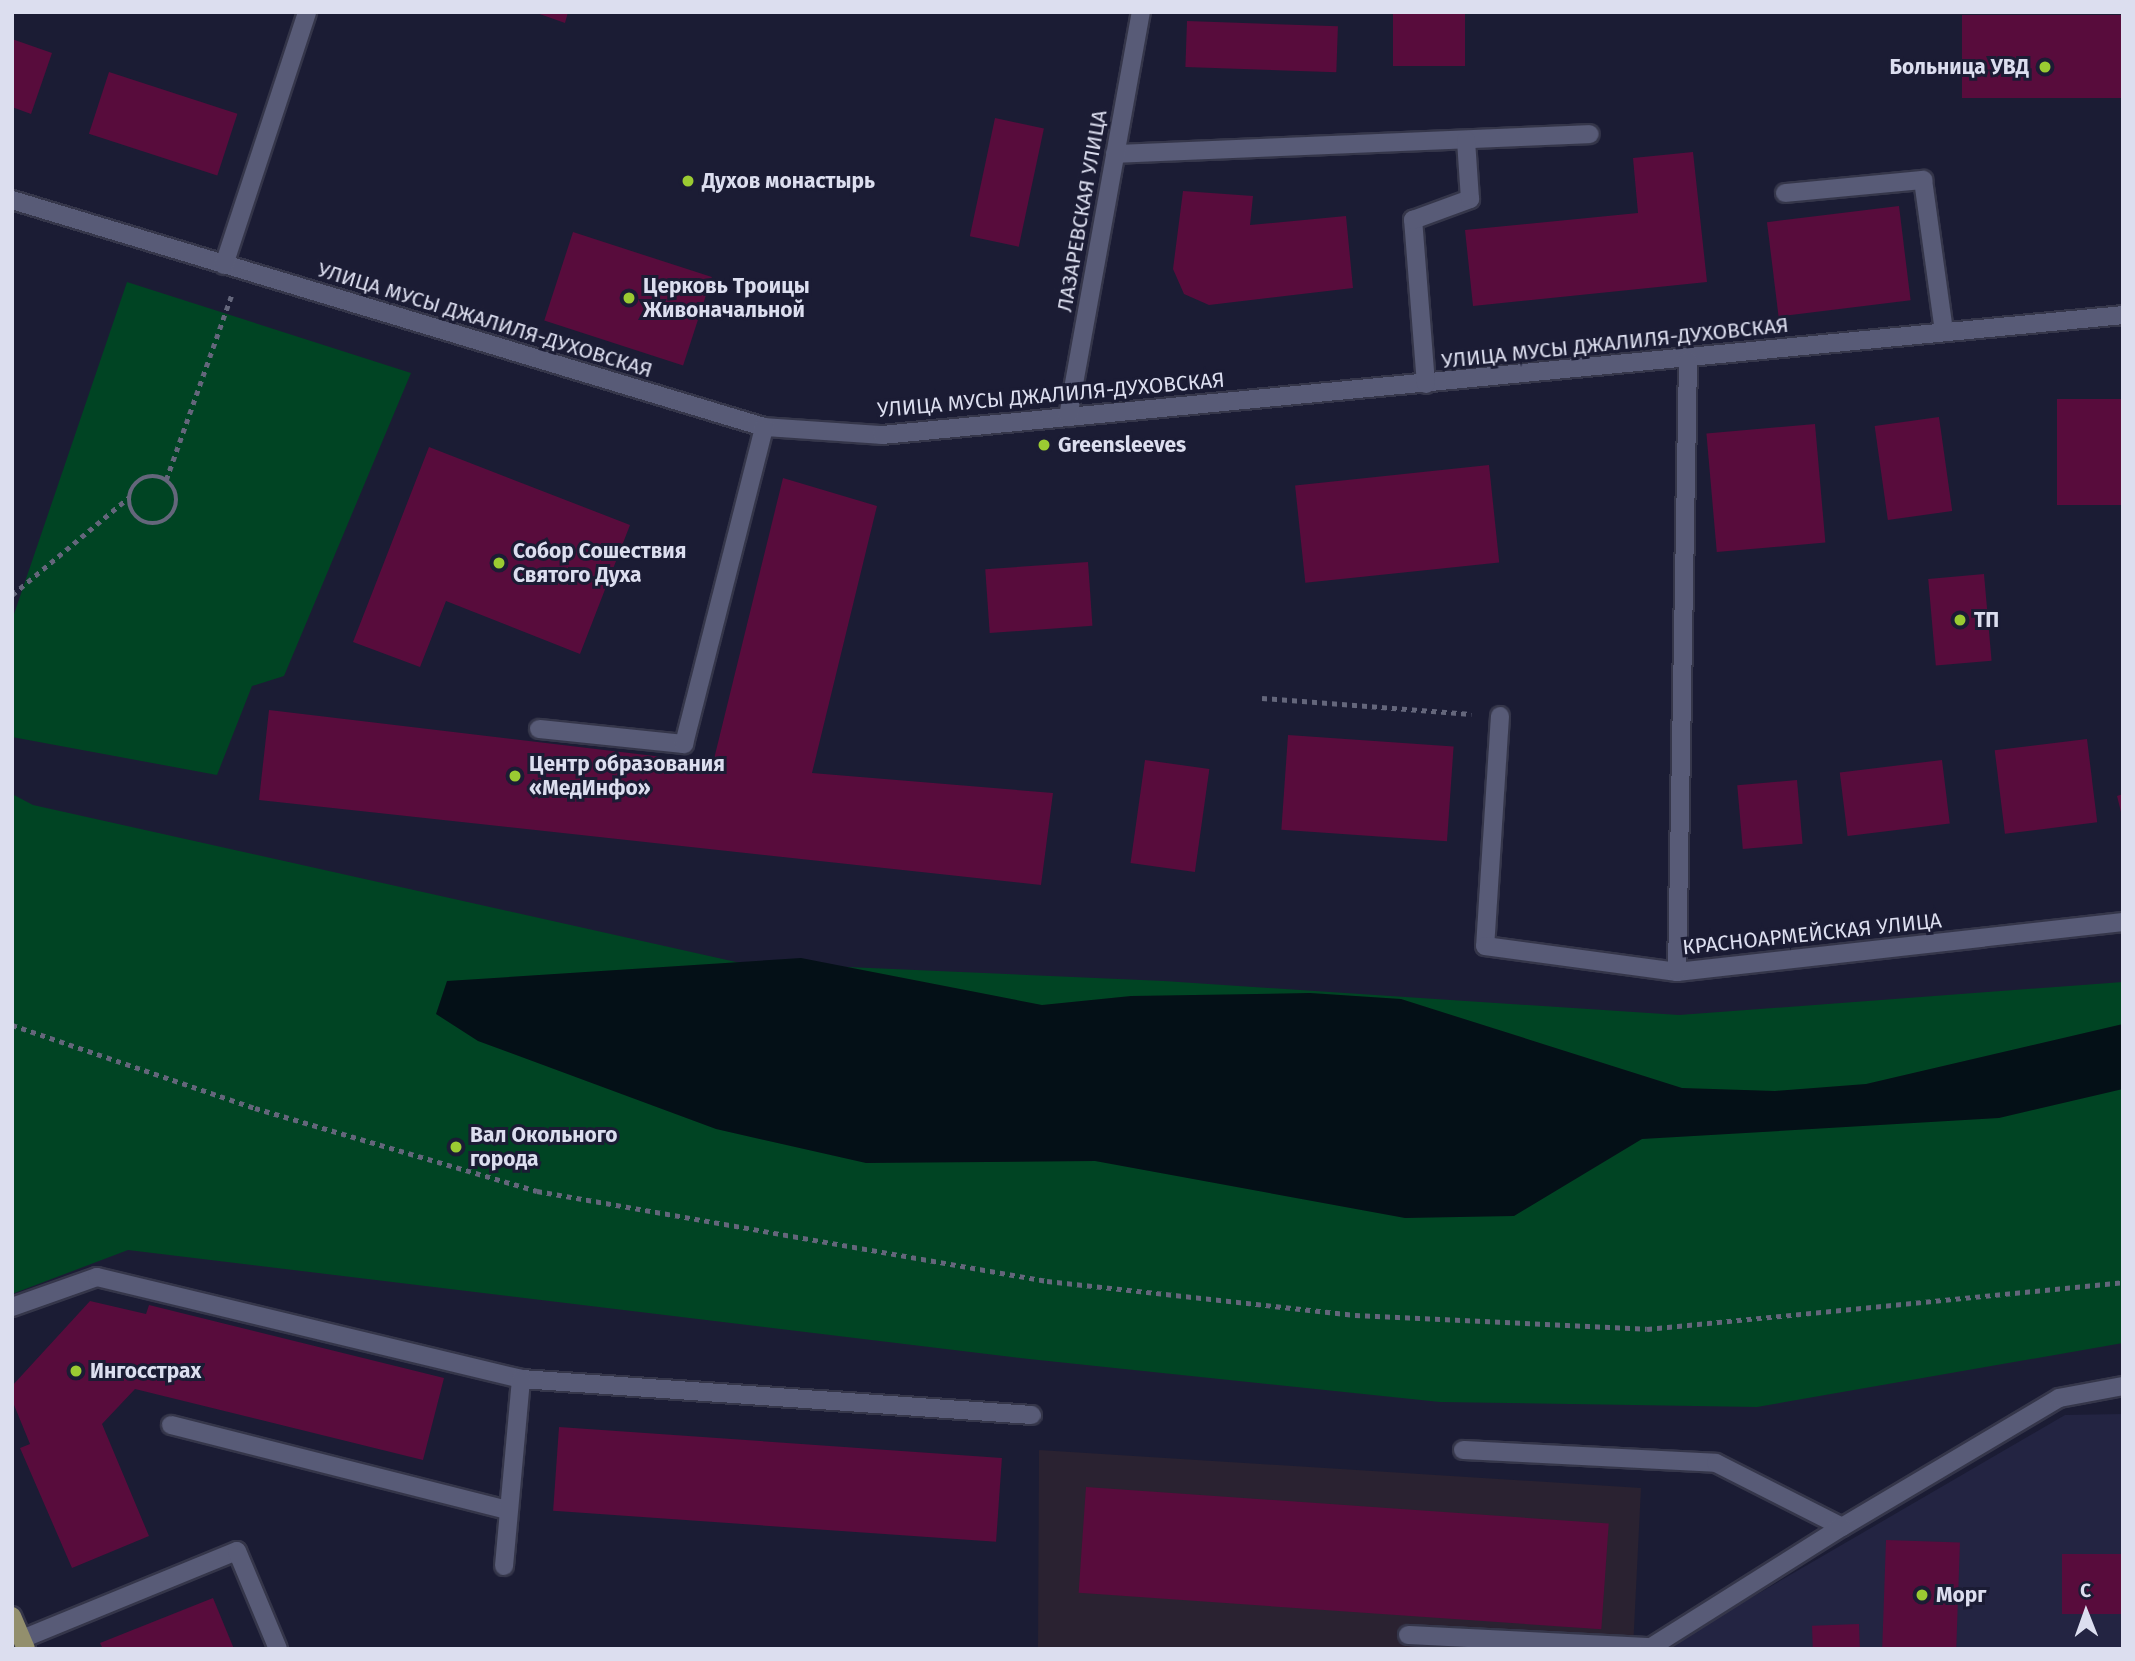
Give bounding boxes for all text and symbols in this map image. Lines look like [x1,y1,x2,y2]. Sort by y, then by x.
place label: Больница УВД [1890,54,2029,80]
marker: Больница УВД [2035,57,2055,77]
street label: ЛАЗАРЕВСКАЯ УЛИЦА [1052,108,1112,314]
place label: Духов монастырь [702,168,875,194]
marker: Духов монастырь [680,173,696,189]
street label: УЛИЦА МУСЫ ДЖАЛИЛЯ-ДУХОВСКАЯ [315,257,655,383]
place label: Церковь Троицы Живоначальной [643,273,810,323]
marker: Церковь Троицы Живоначальной [621,290,637,306]
street label: УЛИЦА МУСЫ ДЖАЛИЛЯ-ДУХОВСКАЯ [1440,312,1790,374]
street label: УЛИЦА МУСЫ ДЖАЛИЛЯ-ДУХОВСКАЯ [876,367,1226,423]
place label: Greensleeves [1058,432,1186,458]
marker: Greensleeves [1036,437,1052,453]
place label: Собор Сошествия Святого Духа [513,538,686,588]
marker: Собор Сошествия Святого Духа [491,555,507,571]
place label: ТП [1974,607,1999,633]
marker: ТП [1952,612,1968,628]
place label: Центр образования «МедИнфо» [529,751,725,801]
marker: Центр образования «МедИнфо» [507,768,523,784]
street label: КРАСНОАРМЕЙСКАЯ УЛИЦА [1681,908,1943,960]
place label: Вал Окольного города [470,1122,618,1172]
marker: Вал Окольного города [448,1139,464,1155]
place label: Ингосстрах [90,1358,201,1384]
marker: Ингосстрах [68,1363,84,1379]
north arrow [2051,1577,2121,1647]
text: С [2080,1579,2091,1602]
place label: Морг [1936,1582,1986,1608]
marker: Морг [1914,1587,1930,1603]

